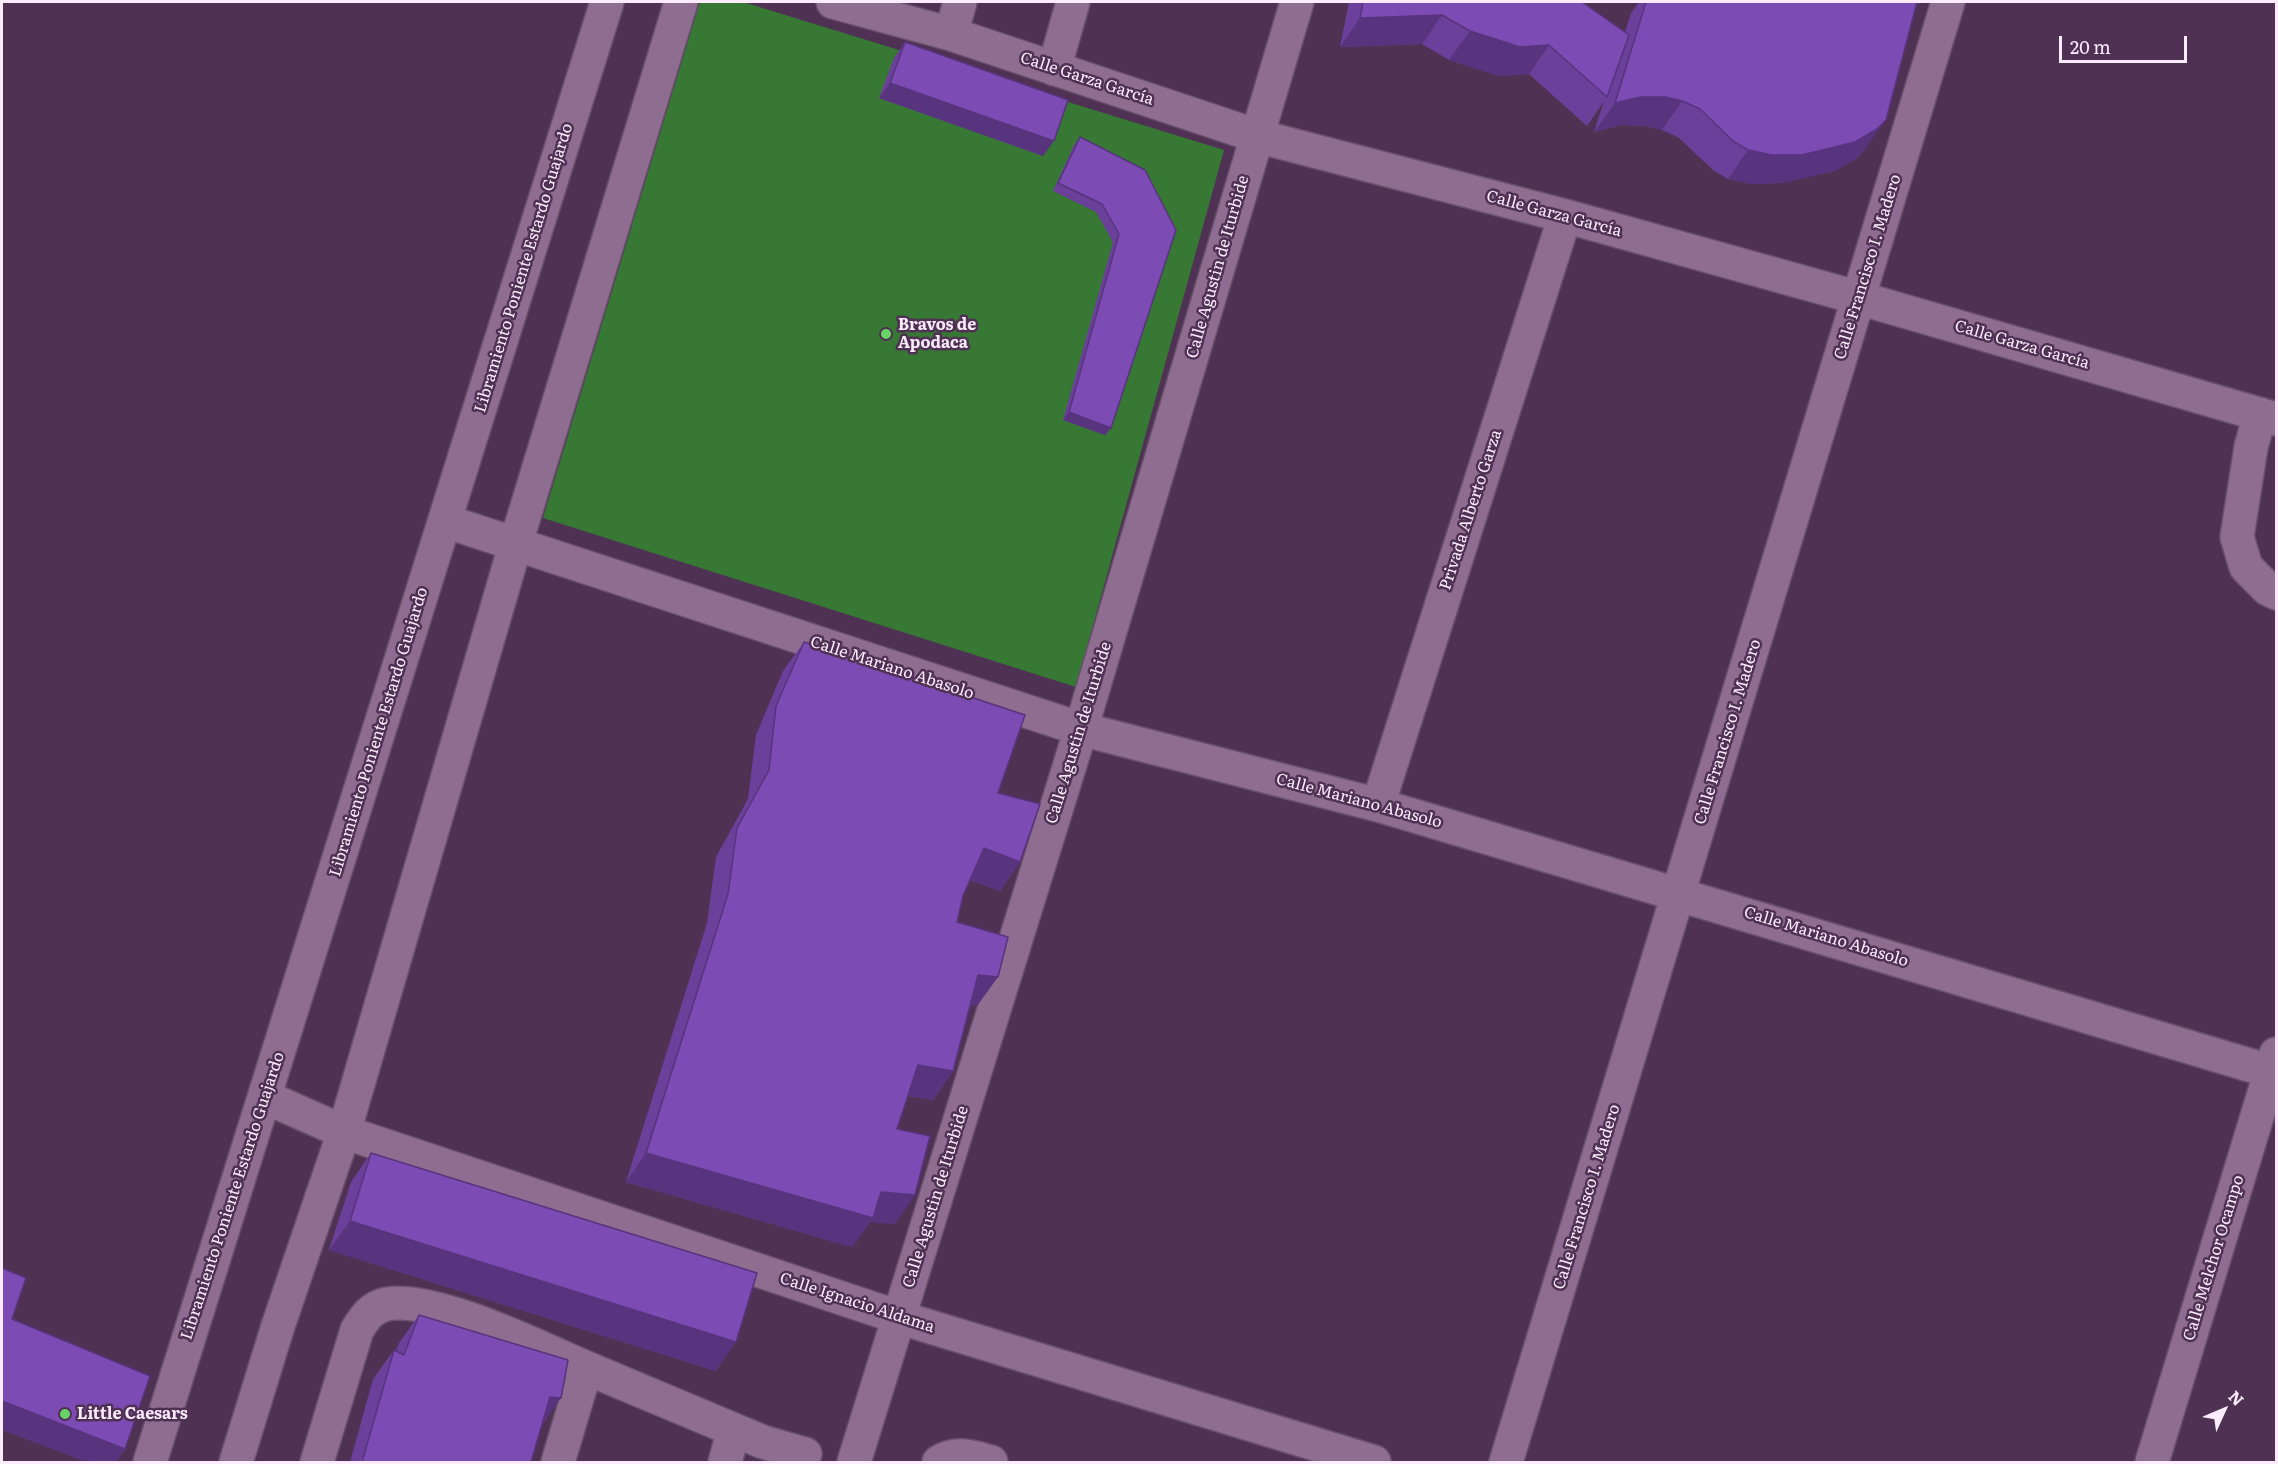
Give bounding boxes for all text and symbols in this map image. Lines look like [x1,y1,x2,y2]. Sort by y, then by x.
scale bar [2062,24,2190,62]
text: 20 m [2070,33,2111,60]
street label: Calle Garza García [1018,48,1156,110]
street label: Libramiento Poniente Estardo Guajardo [471,121,577,415]
street label: Calle Francisco I. Madero [1831,172,1905,362]
street label: Calle Agustin de Iturbide [1183,173,1253,361]
street label: Calle Garza García [1484,187,1624,241]
place label: Bravos de Apodaca [898,315,976,353]
street label: Calle Garza García [1952,317,2092,373]
marker: Bravos de Apodaca [879,327,893,341]
street label: Privada Alberto Garza [1436,427,1506,593]
street label: Libramiento Poniente Estardo Guajardo [326,585,432,879]
street label: Calle Mariano Abasolo [808,632,976,704]
street label: Calle Francisco I. Madero [1691,637,1765,827]
street label: Calle Agustin de Iturbide [1042,640,1116,826]
street label: Calle Mariano Abasolo [1274,770,1444,832]
street label: Calle Mariano Abasolo [1741,903,1911,971]
street label: Libramiento Poniente Estardo Guajardo [177,1050,289,1342]
street label: Calle Francisco I. Madero [1550,1102,1624,1292]
street label: Calle Agustin de Iturbide [899,1104,973,1290]
street label: Calle Melchor Ocampo [2180,1173,2248,1343]
street label: Calle Ignacio Aldama [777,1269,937,1337]
north arrow [2194,1380,2254,1440]
text: N [2224,1384,2250,1411]
place label: Little Caesars [77,1404,188,1424]
marker: Little Caesars [58,1407,72,1421]

